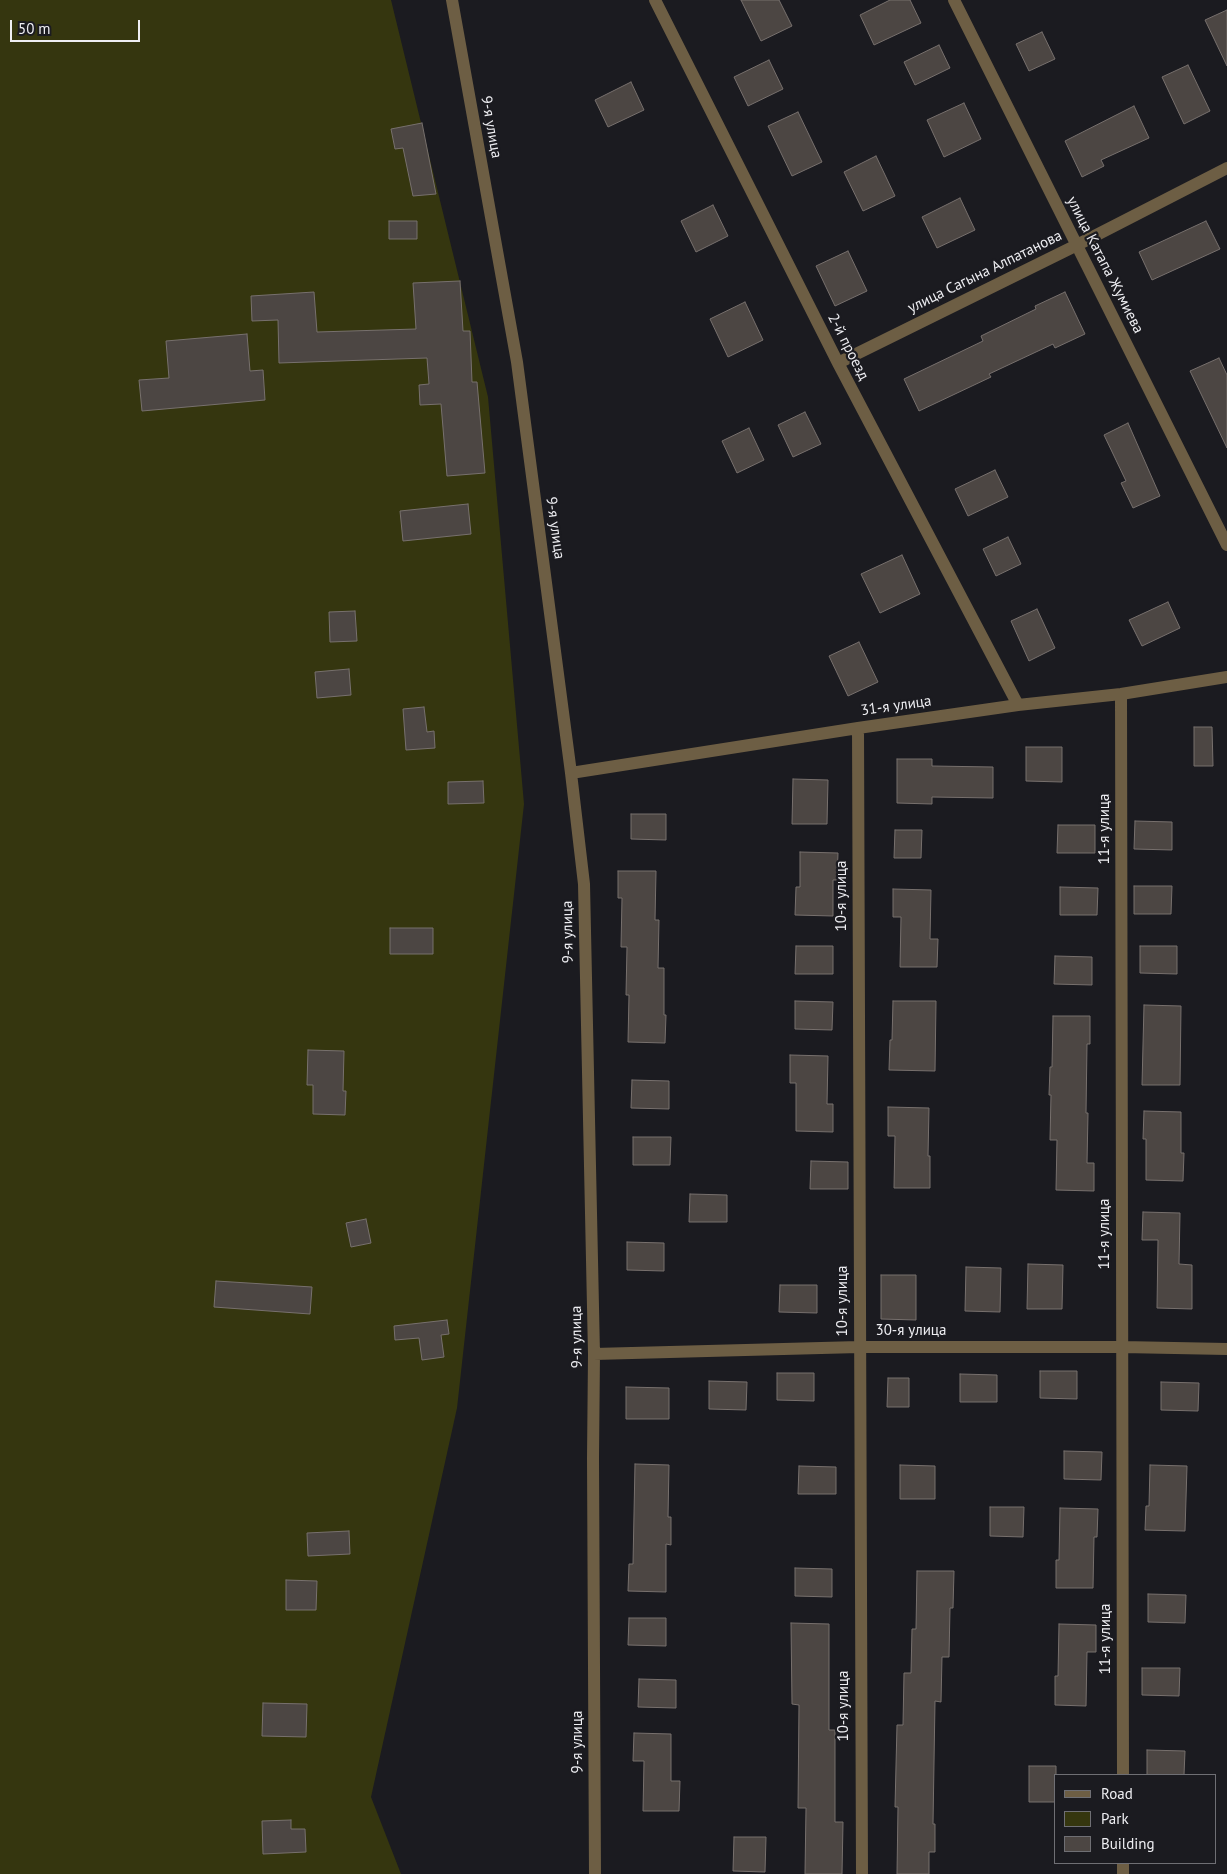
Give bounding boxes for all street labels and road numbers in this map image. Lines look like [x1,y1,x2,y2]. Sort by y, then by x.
street label: 9-я улица [477,94,505,160]
street label: улица Катапа Жумиева [1063,194,1147,336]
street label: улица Сагына Алпатанова [905,227,1065,317]
street label: 2-й проезд [824,311,872,383]
street label: 9-я улица [542,496,568,560]
street label: 31-я улица [860,692,932,720]
street label: 11-я улица [1096,793,1114,865]
street label: 10-я улица [833,860,851,932]
street label: 9-я улица [558,900,578,964]
street label: 11-я улица [1096,1198,1114,1270]
street label: 10-я улица [834,1265,852,1337]
street label: 9-я улица [567,1305,587,1369]
street label: 30-я улица [875,1322,947,1340]
street label: 11-я улица [1097,1603,1115,1675]
street label: 10-я улица [835,1670,853,1742]
street label: 9-я улица [569,1711,587,1773]

